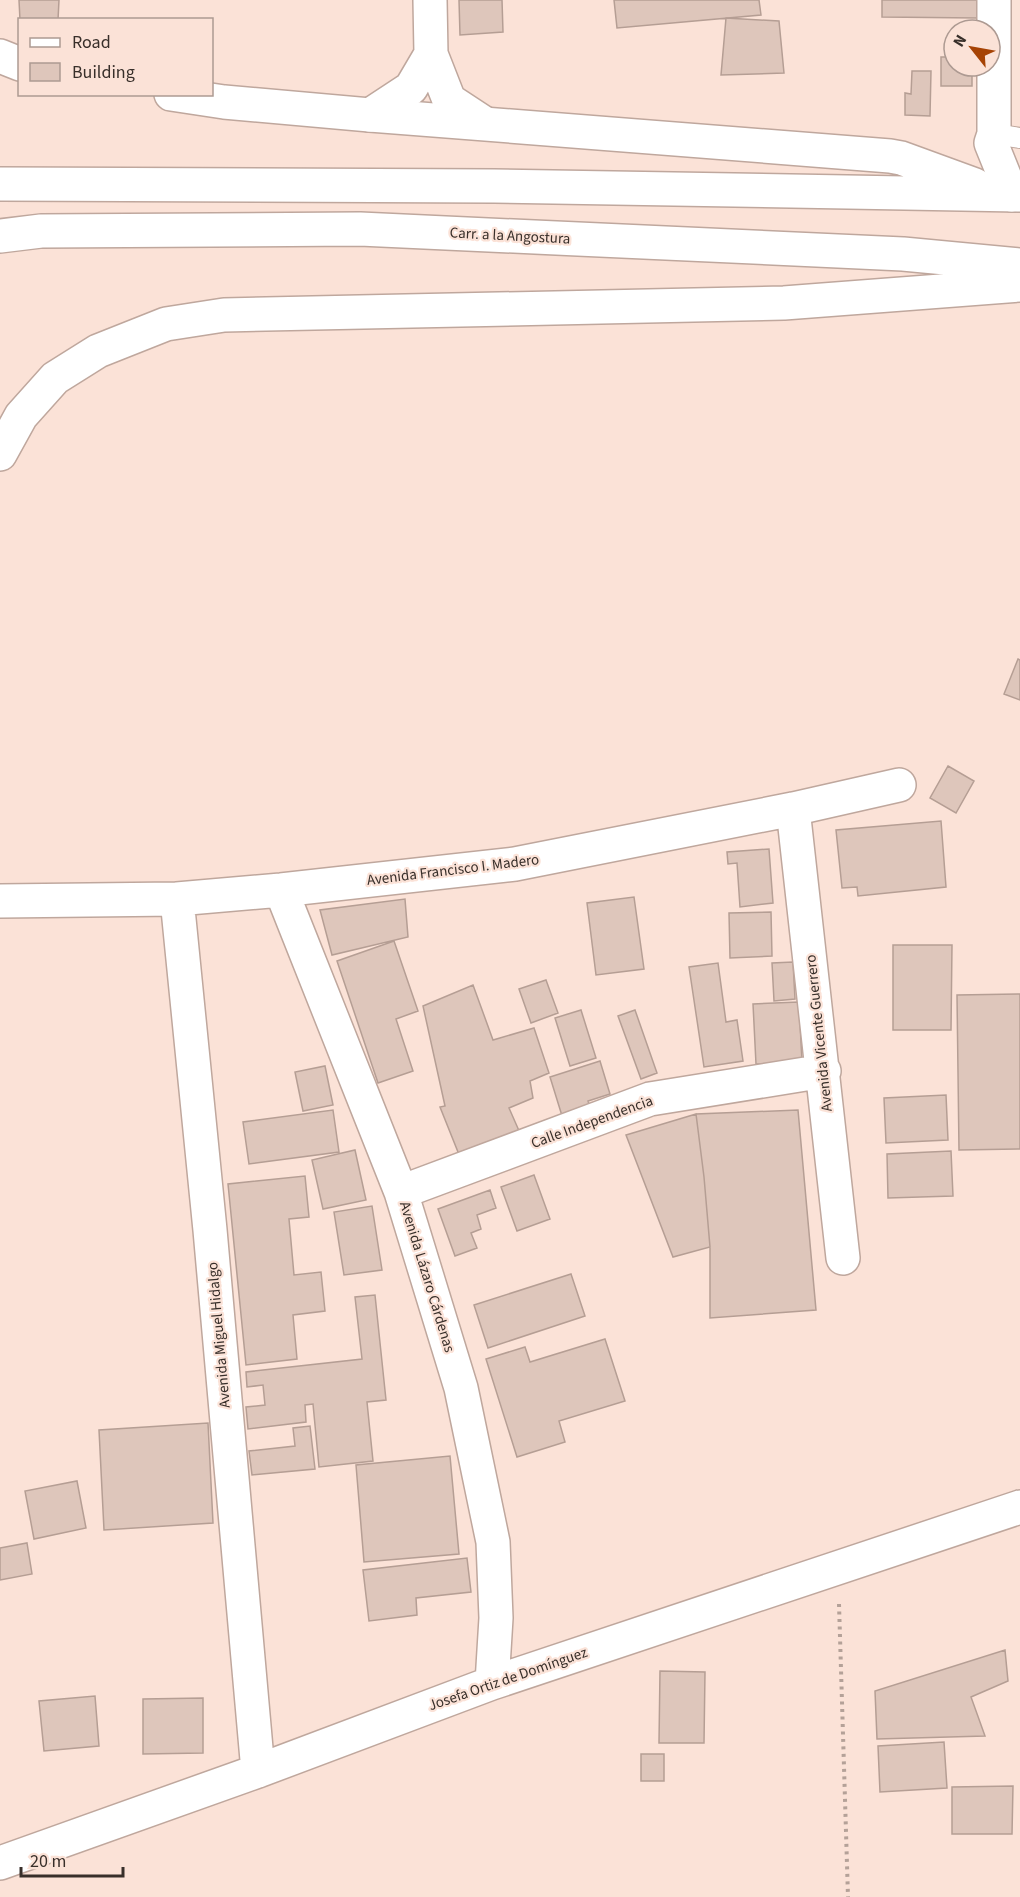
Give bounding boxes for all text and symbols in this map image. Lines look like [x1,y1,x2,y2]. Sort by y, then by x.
legend [18,18,213,96]
north arrow [942,18,1002,78]
text: Road [72,30,111,55]
text: N [948,31,972,51]
text: Building [72,60,135,85]
street label: Carr. a la Angostura [449,222,571,250]
street label: Avenida Francisco I. Madero [366,849,540,891]
street label: Avenida Vicente Guerrero [800,953,838,1113]
street label: Calle Independencia [528,1090,656,1154]
street label: Avenida Lázaro Cárdenas [394,1199,460,1355]
street label: Avenida Miguel Hidalgo [202,1261,236,1409]
street label: Josefa Ortiz de Domínguez [426,1642,590,1716]
scale bar [21,1840,123,1878]
text: 20 m [30,1849,66,1874]

